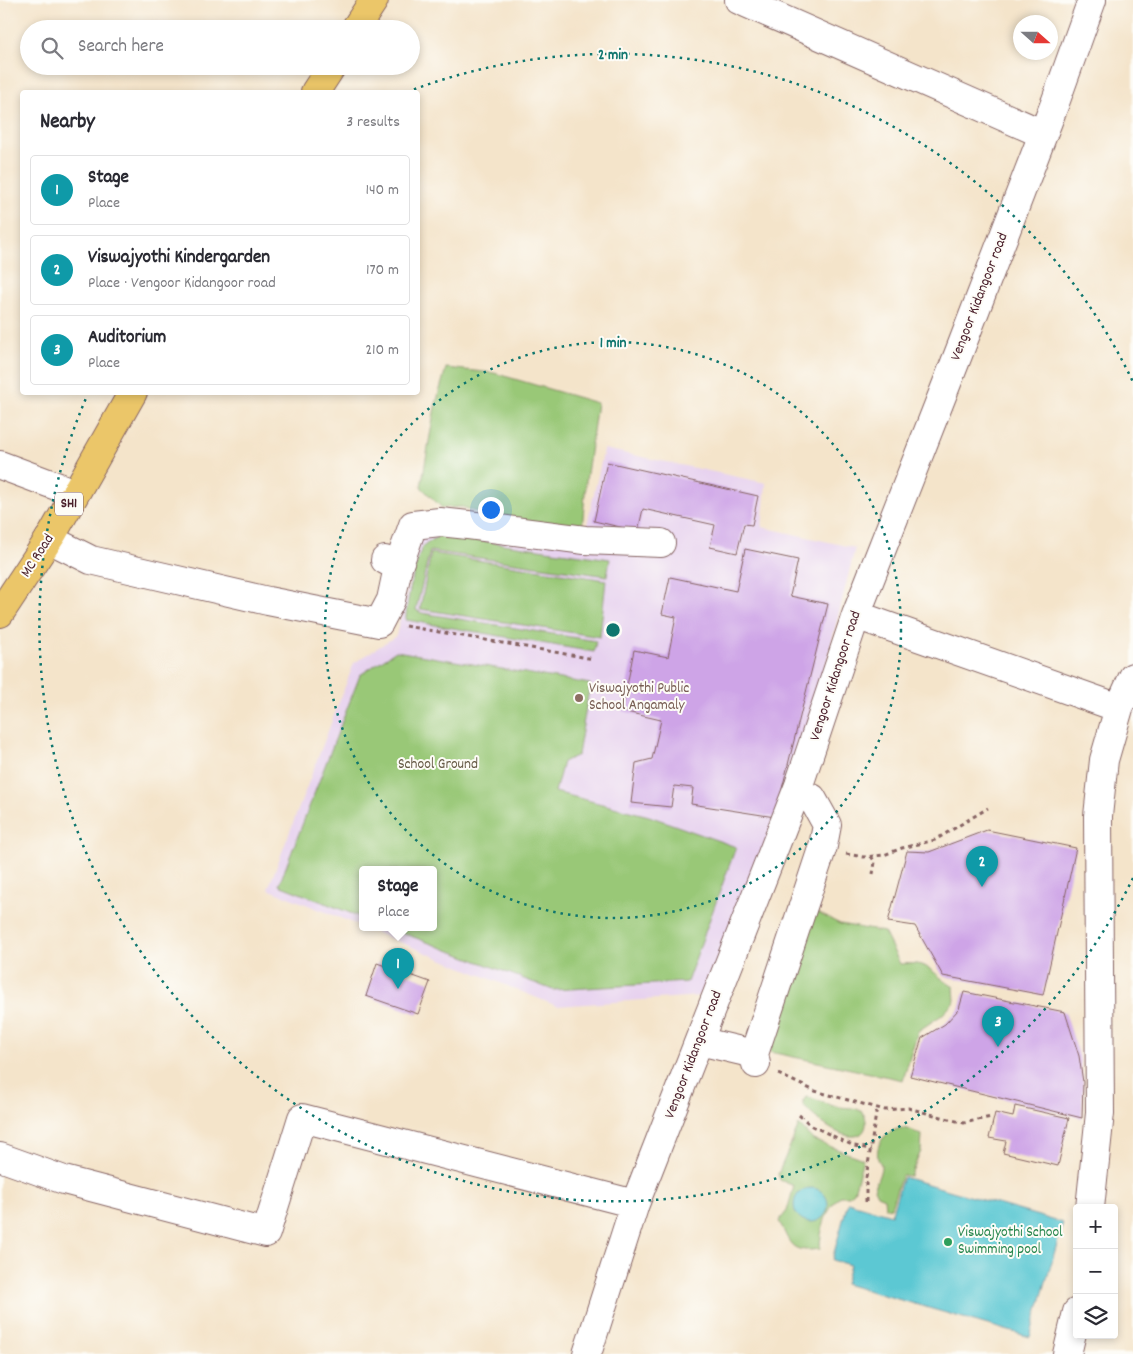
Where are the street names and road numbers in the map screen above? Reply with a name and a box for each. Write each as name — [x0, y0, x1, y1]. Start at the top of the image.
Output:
street label: Vengoor Kidangoor road — [945, 230, 1015, 364]
road number: SH1 — [55, 492, 83, 516]
street label: MC Road — [16, 530, 60, 582]
street label: Vengoor Kidangoor road — [805, 608, 867, 744]
street label: Vengoor Kidangoor road — [659, 988, 729, 1122]

